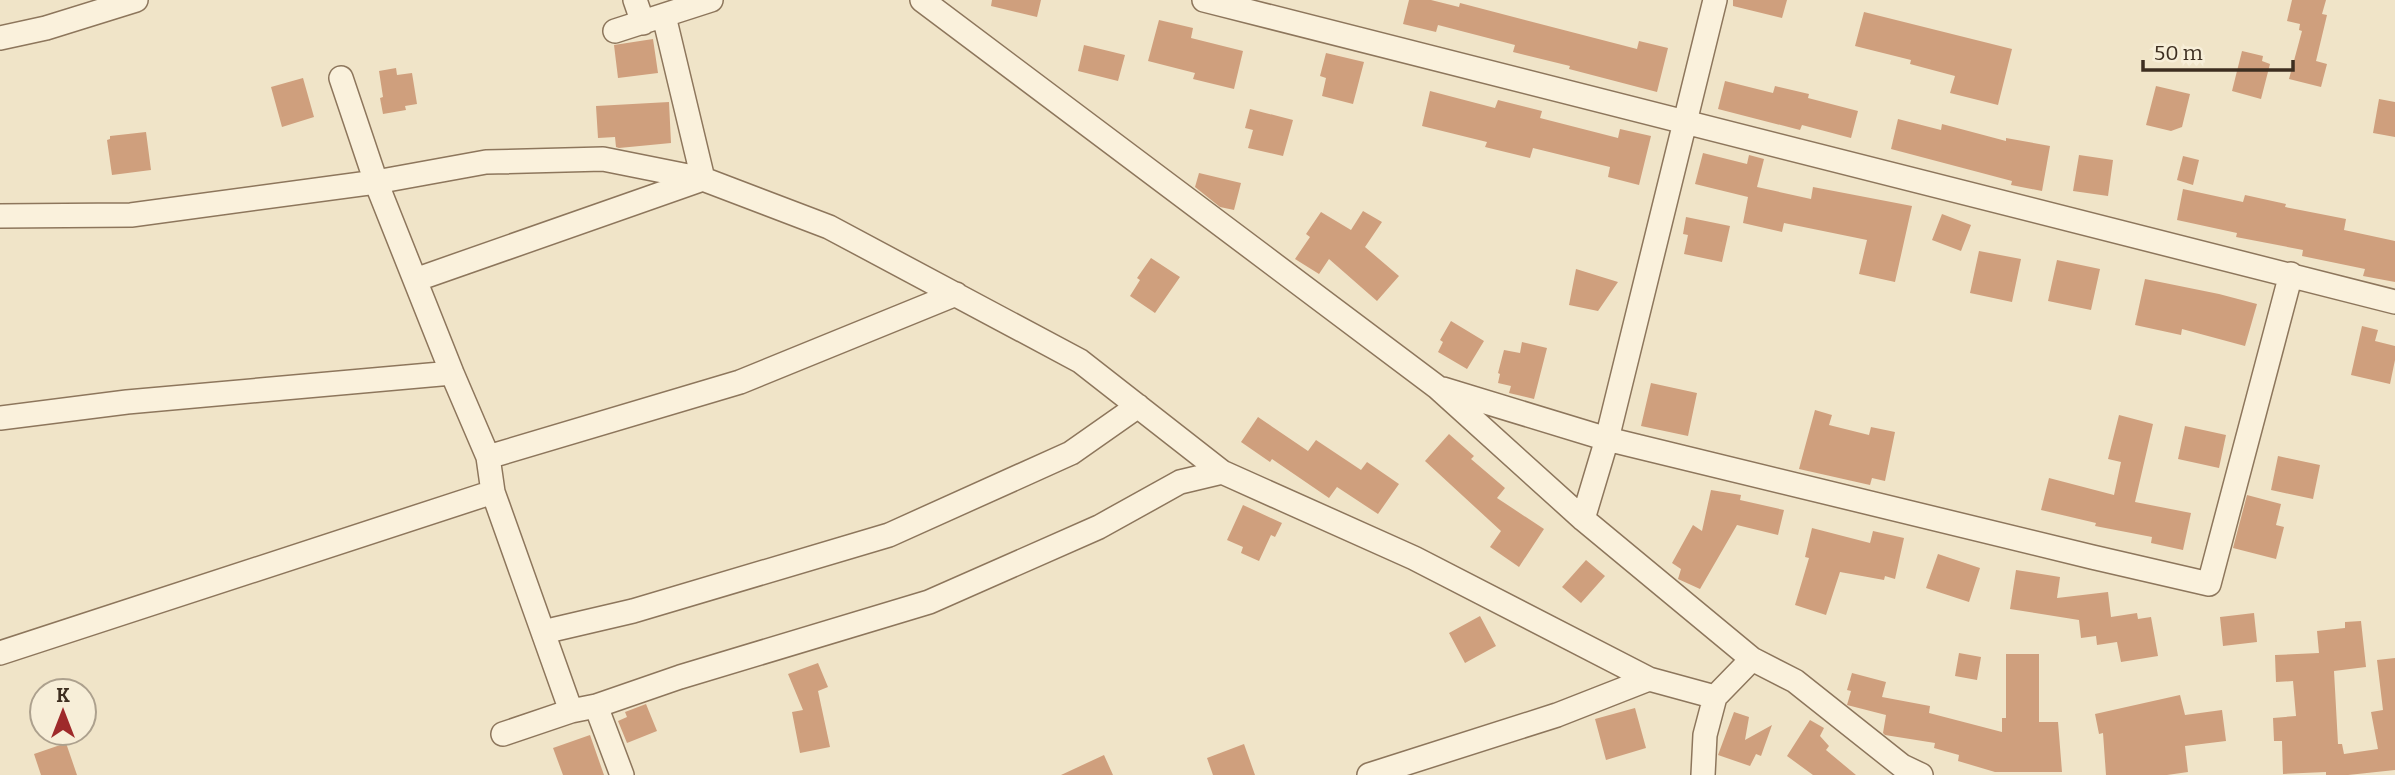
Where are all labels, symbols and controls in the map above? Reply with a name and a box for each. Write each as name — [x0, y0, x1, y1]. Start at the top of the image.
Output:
scale bar — [2143, 28, 2294, 72]
text: 50 m — [2154, 40, 2203, 66]
north arrow — [28, 677, 98, 747]
text: K — [56, 684, 70, 707]

